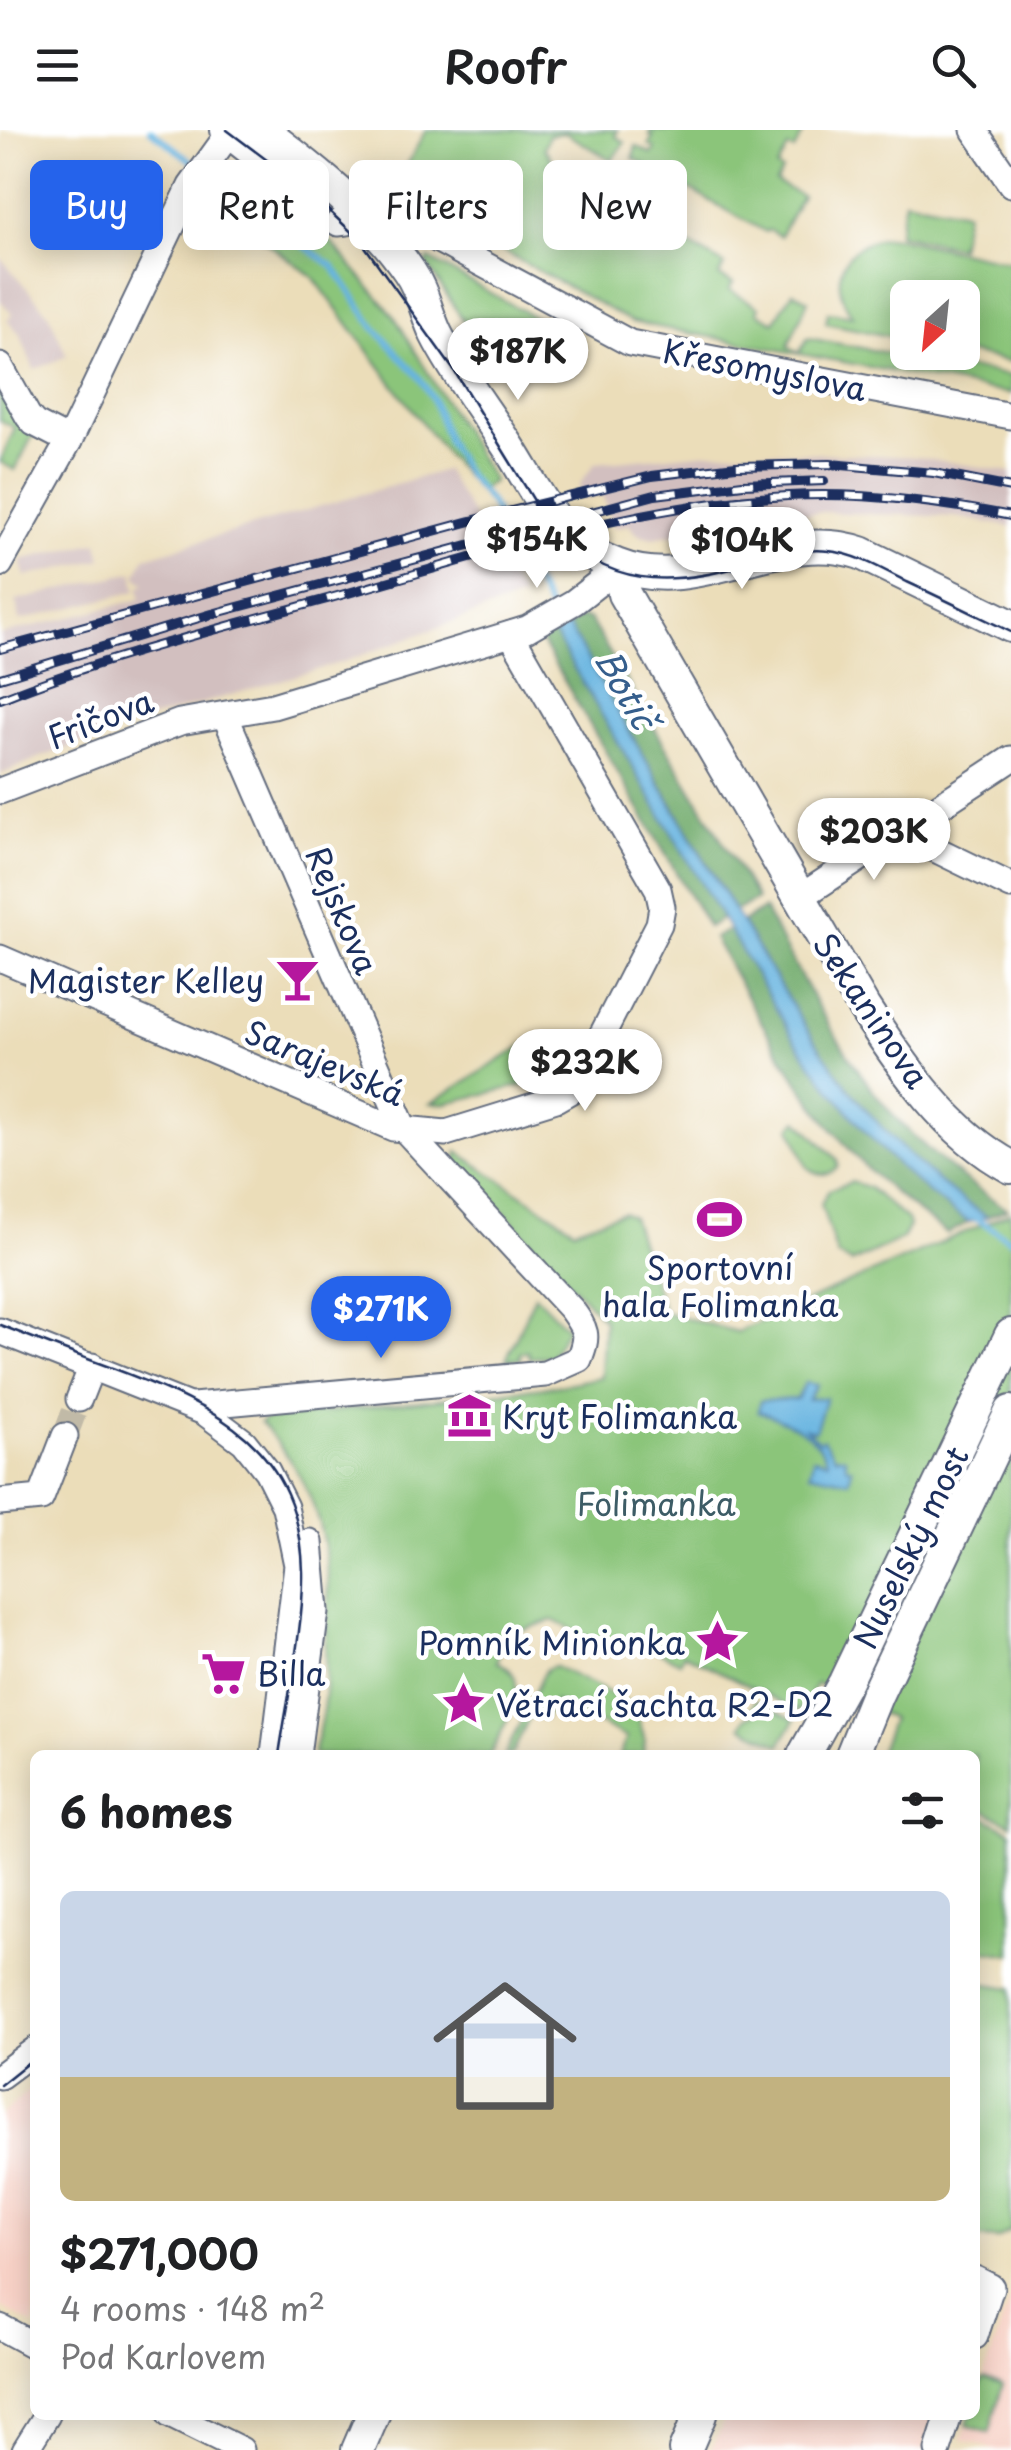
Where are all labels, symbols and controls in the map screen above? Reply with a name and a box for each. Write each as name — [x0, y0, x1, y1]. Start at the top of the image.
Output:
text: Roofr — [444, 31, 567, 99]
icon: menu — [30, 38, 85, 93]
icon: search — [926, 38, 981, 93]
chip: Buy — [30, 160, 163, 250]
chip: Rent — [183, 160, 329, 250]
chip: Filters — [349, 160, 523, 250]
chip: New — [543, 160, 687, 250]
north arrow — [890, 280, 980, 370]
map controls — [890, 280, 980, 370]
pin: $187K — [448, 318, 588, 403]
text: $187K — [469, 326, 567, 374]
street label: Křesomyslova — [659, 326, 871, 412]
pin: $154K — [467, 506, 607, 591]
pin: $104K — [672, 507, 812, 592]
text: $154K — [486, 514, 588, 562]
text: $104K — [690, 515, 794, 563]
water label: Botič — [583, 638, 675, 744]
street label: Fričova — [40, 676, 160, 760]
pin: $203K — [804, 798, 944, 883]
text: $203K — [819, 806, 929, 854]
street label: Rejskova — [294, 838, 392, 982]
street label: Sekaninova — [802, 923, 942, 1098]
place label: Magister Kelley — [28, 956, 264, 1004]
bar icon: Magister Kelley — [273, 956, 321, 1004]
street label: Sarajevská — [238, 1007, 412, 1117]
pin: $232K — [515, 1029, 655, 1114]
text: $232K — [530, 1037, 640, 1085]
sports icon: Sportovní hala Folimanka — [696, 1195, 744, 1243]
place label: Sportovní hala Folimanka — [602, 1243, 838, 1328]
pin: $271K — [311, 1276, 451, 1361]
text: $271K — [333, 1284, 429, 1332]
museum icon: Kryt Folimanka — [445, 1392, 493, 1440]
place label: Kryt Folimanka — [502, 1392, 737, 1440]
street label: Nuselský most — [840, 1438, 980, 1656]
park label: Folimanka — [576, 1479, 736, 1527]
place label: Pomník Minionka — [418, 1618, 685, 1666]
place icon: Pomník Minionka — [694, 1618, 742, 1666]
supermarket icon: Billa — [200, 1649, 248, 1697]
place label: Billa — [257, 1649, 326, 1697]
place icon: Větrací šachta R2-D2 — [439, 1680, 487, 1728]
place label: Větrací šachta R2-D2 — [496, 1680, 834, 1728]
text: 6 homes — [60, 1779, 233, 1842]
icon: filters — [895, 1783, 950, 1838]
icon: home — [415, 1956, 595, 2136]
text: $271,000 — [60, 2221, 259, 2284]
text: 4 rooms · 148 m² — [60, 2284, 325, 2332]
text: Pod Karlovem — [60, 2332, 266, 2380]

